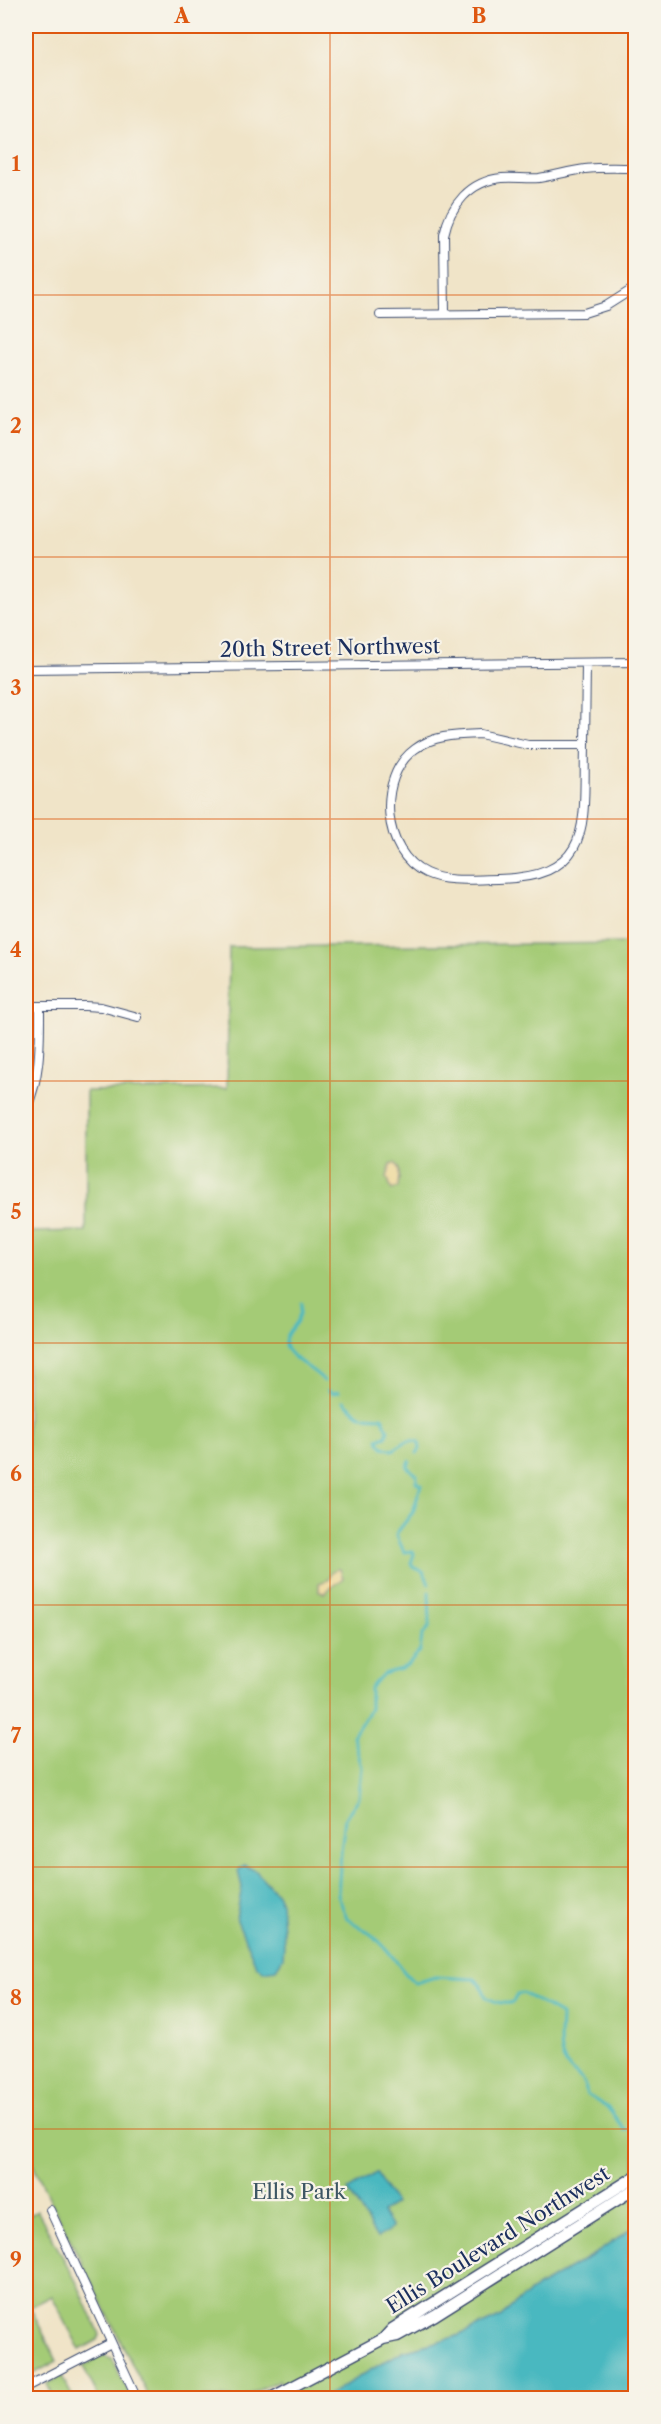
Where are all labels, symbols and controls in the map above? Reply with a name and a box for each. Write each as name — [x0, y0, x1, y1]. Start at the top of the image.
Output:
text: A — [173, 4, 190, 28]
text: B — [472, 4, 487, 28]
text: 1 — [12, 152, 21, 176]
text: 2 — [10, 414, 22, 438]
street label: 20th Street Northwest — [220, 633, 441, 662]
text: 3 — [10, 676, 22, 700]
text: 4 — [10, 938, 22, 962]
text: 5 — [10, 1200, 22, 1224]
text: 6 — [10, 1462, 22, 1486]
text: 7 — [11, 1724, 22, 1748]
text: 8 — [10, 1986, 22, 2010]
street label: Ellis Boulevard Northwest — [381, 2160, 614, 2319]
park label: Ellis Park — [252, 2179, 347, 2204]
text: 9 — [10, 2248, 22, 2272]

